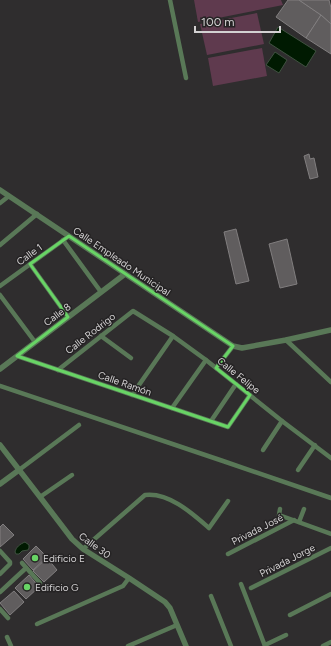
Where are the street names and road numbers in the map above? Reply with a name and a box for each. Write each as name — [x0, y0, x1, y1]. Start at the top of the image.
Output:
street label: Calle Empleado Municipal — [71, 224, 173, 299]
street label: Calle 1 — [14, 241, 45, 268]
street label: Calle 8 — [41, 300, 74, 329]
street label: Calle Rodrigo — [63, 310, 118, 357]
street label: Calle Felipe — [215, 354, 263, 397]
street label: Calle Ramón — [96, 368, 154, 399]
street label: Privada José — [229, 511, 286, 548]
street label: Calle 30 — [76, 529, 113, 561]
street label: Privada Jorge — [257, 541, 318, 580]

